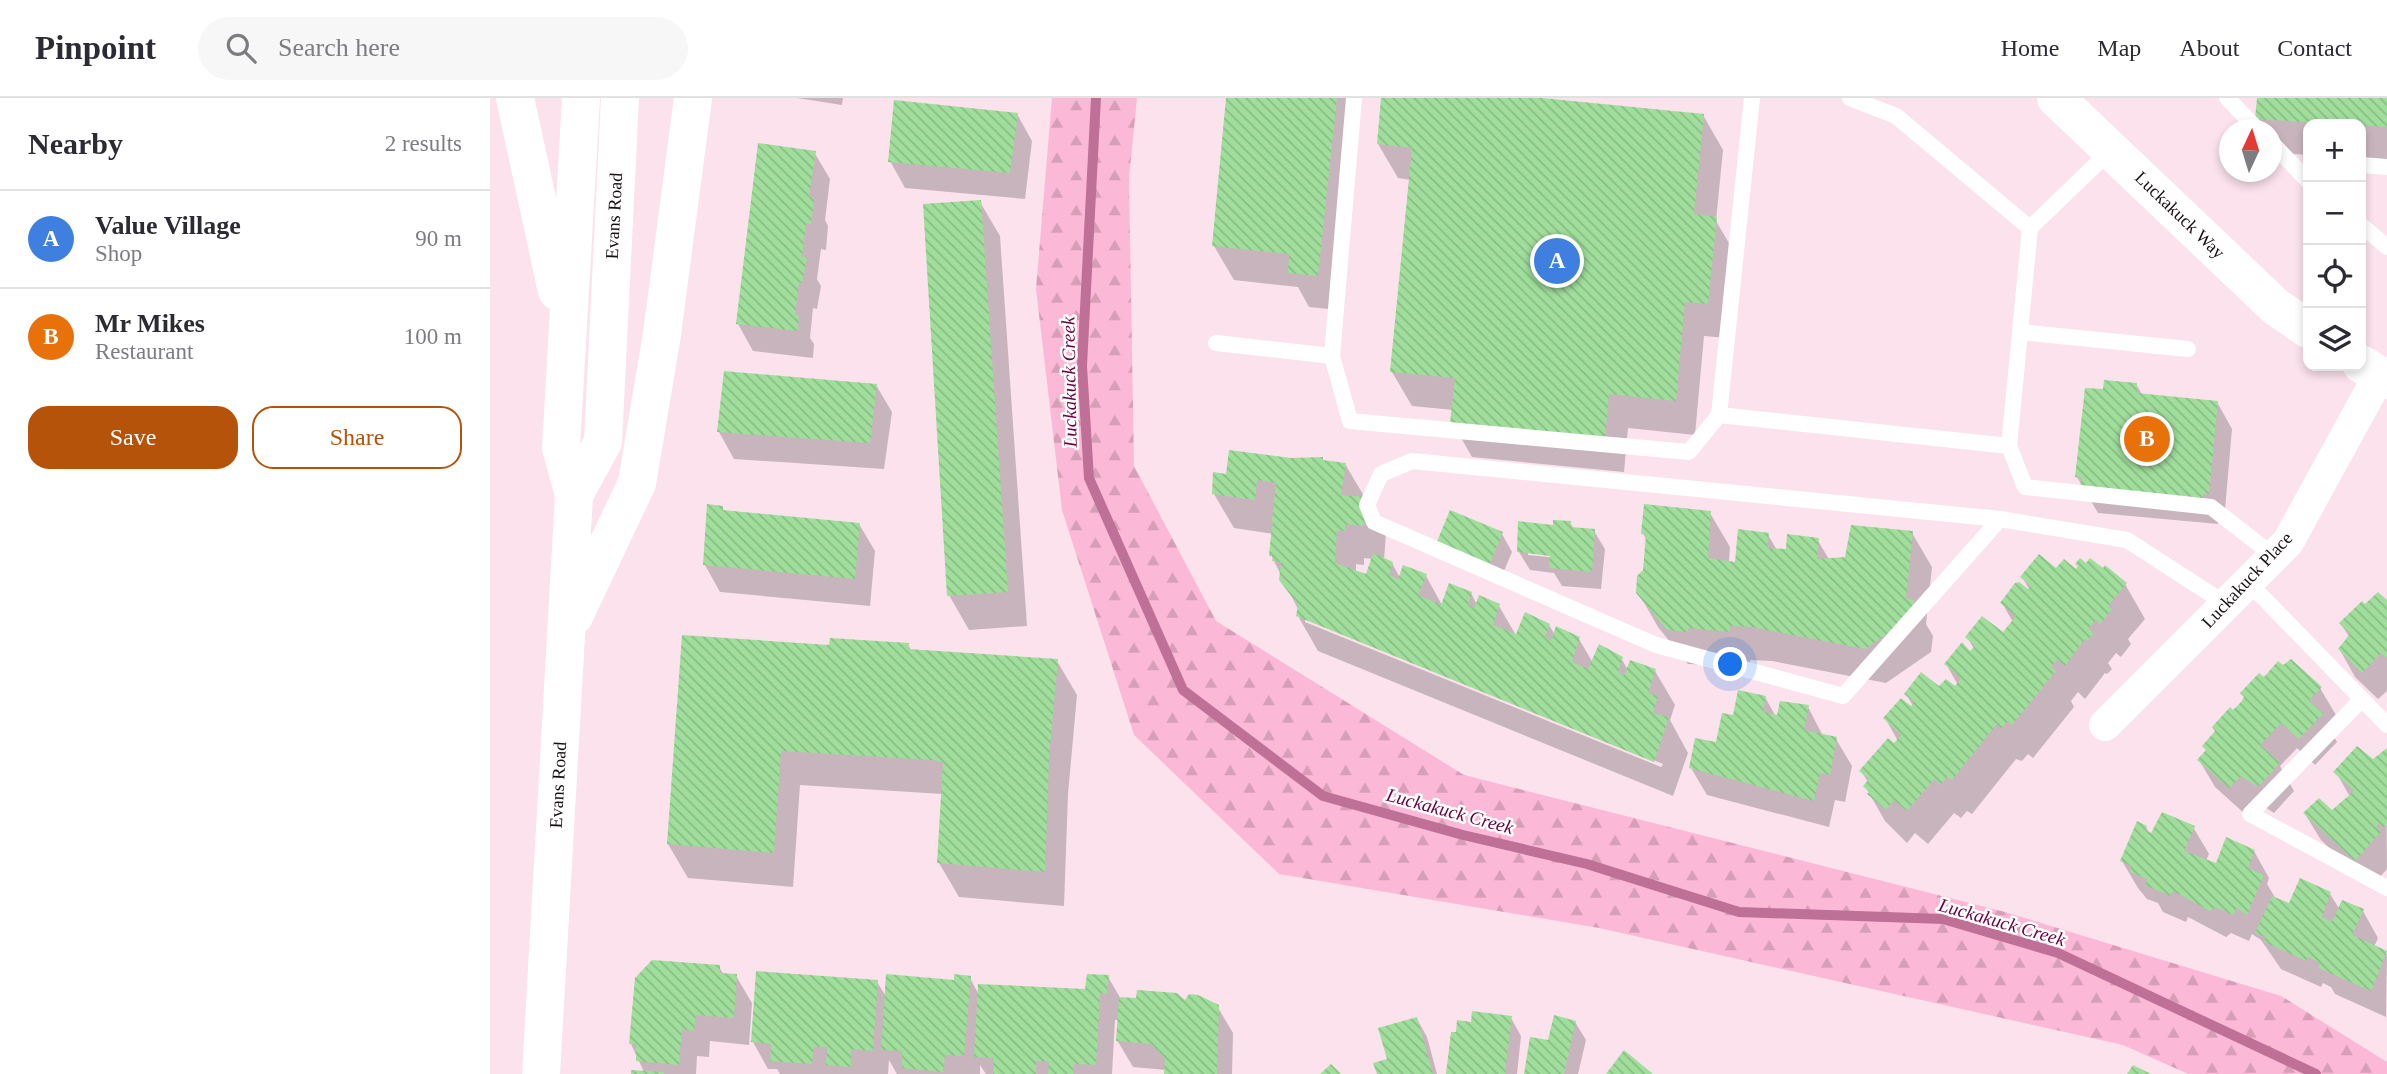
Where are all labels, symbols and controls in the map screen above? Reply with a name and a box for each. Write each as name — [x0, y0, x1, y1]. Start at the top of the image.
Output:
search box — [198, 17, 688, 80]
icon: search — [222, 29, 260, 67]
text: Pinpoint — [35, 30, 156, 66]
text: Search here — [278, 33, 400, 62]
text: Home — [2001, 35, 2059, 61]
text: Map — [2097, 35, 2141, 61]
text: About — [2179, 35, 2239, 61]
text: Contact — [2277, 35, 2352, 61]
north arrow — [2219, 119, 2282, 182]
map controls — [2303, 119, 2366, 371]
button: + — [2303, 119, 2366, 182]
text: Nearby — [28, 127, 123, 160]
text: 2 results — [385, 131, 462, 156]
street label: Luckakuck Way — [2131, 167, 2229, 263]
street label: Evans Road — [602, 172, 626, 260]
button: − — [2303, 182, 2366, 245]
text: Value Village — [95, 211, 241, 240]
text: A — [43, 226, 59, 251]
text: 90 m — [415, 226, 462, 251]
pin: A — [1534, 235, 1580, 287]
text: Shop — [95, 241, 142, 266]
button: locate — [2303, 245, 2366, 308]
button: layers — [2303, 308, 2366, 371]
text: Mr Mikes — [95, 309, 205, 338]
water label: Luckakuck Creek — [1057, 316, 1081, 449]
text: B — [43, 324, 59, 349]
text: 100 m — [404, 324, 462, 349]
text: Restaurant — [95, 339, 193, 364]
button: Save — [28, 406, 238, 469]
button: Share — [252, 406, 462, 469]
pin: B — [2124, 413, 2170, 465]
street label: Luckakuck Place — [2198, 528, 2296, 632]
your location — [1713, 647, 1747, 681]
street label: Evans Road — [546, 741, 570, 829]
water label: Luckakuck Creek — [1383, 784, 1516, 838]
water label: Luckakuck Creek — [1935, 894, 2068, 950]

